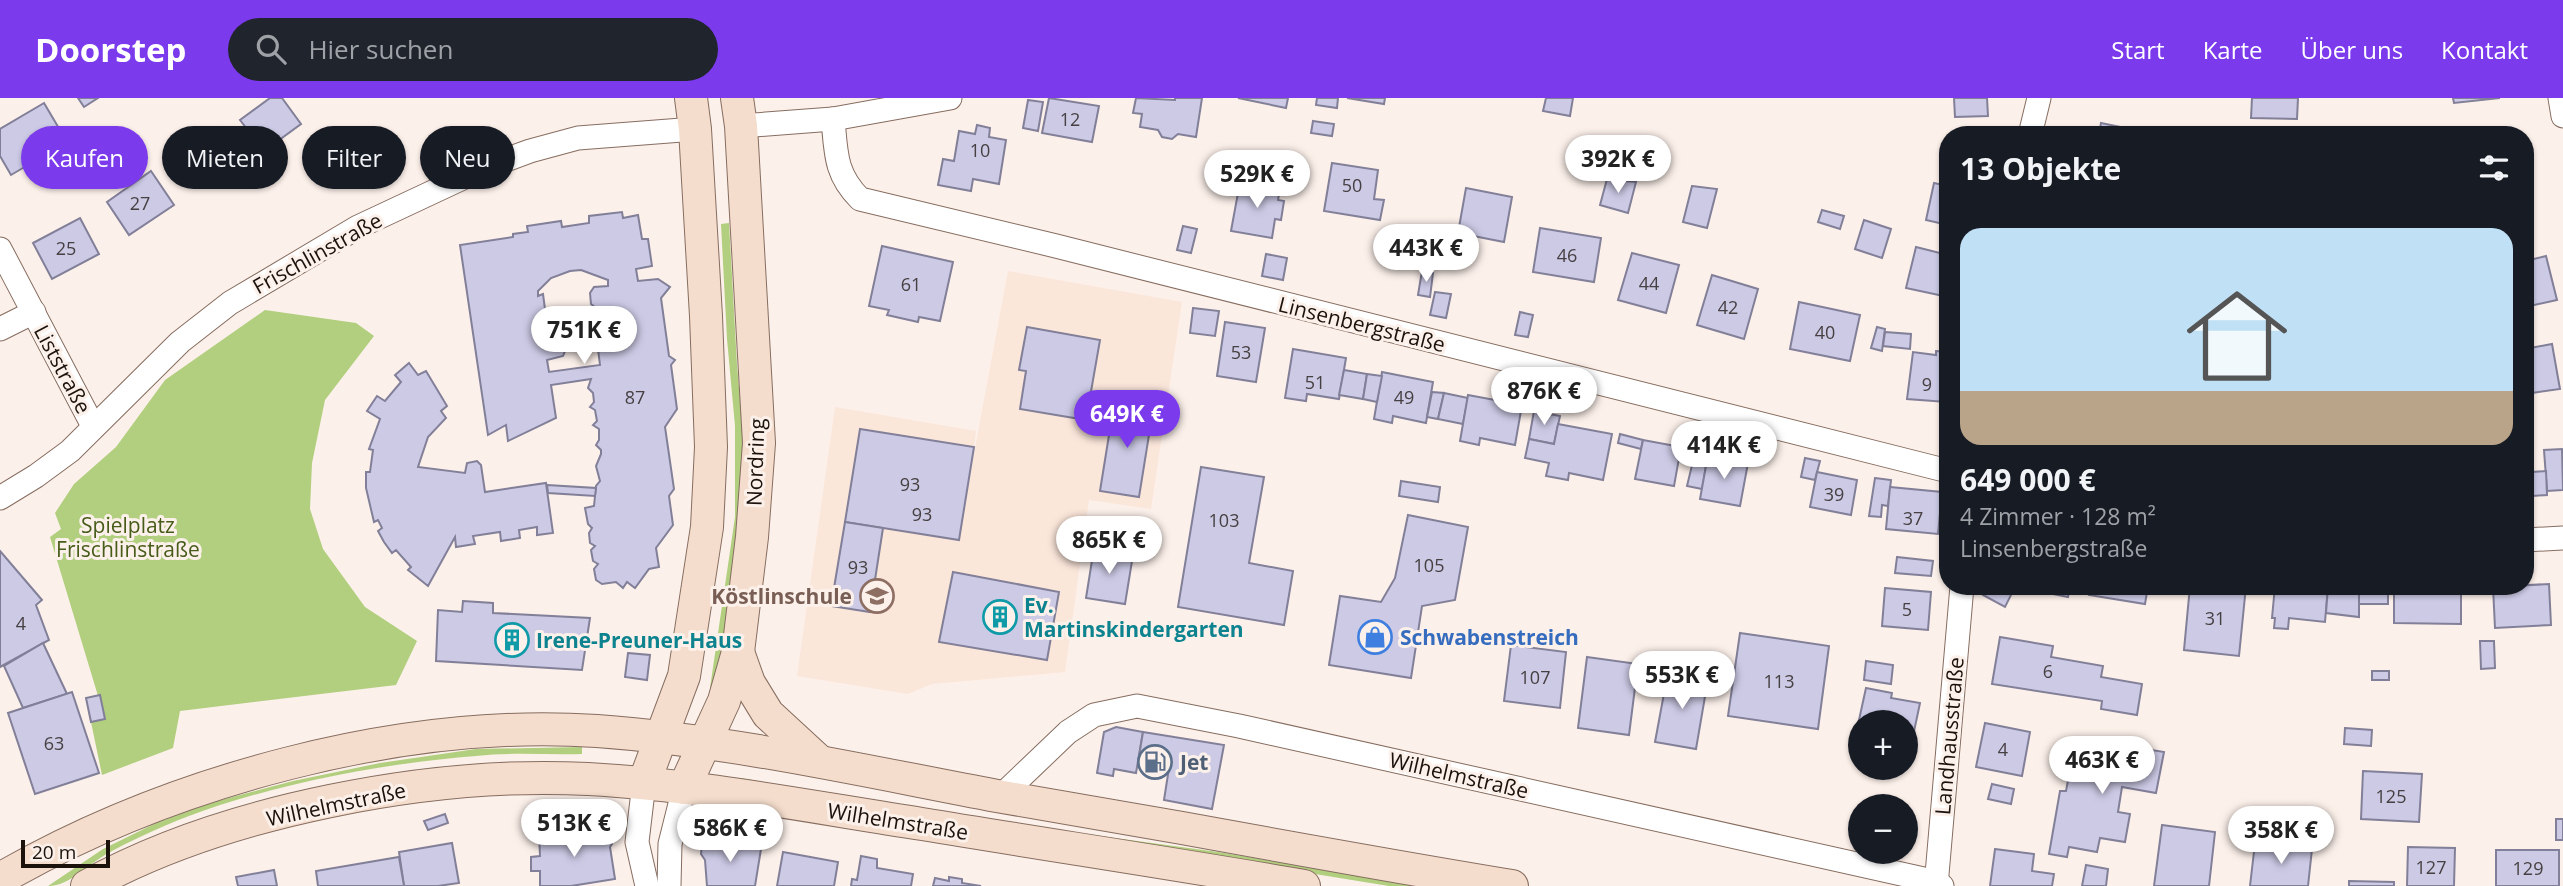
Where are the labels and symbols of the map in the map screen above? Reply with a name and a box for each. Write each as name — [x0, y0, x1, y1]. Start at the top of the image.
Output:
house number: 12 — [1060, 107, 1080, 131]
pin: 392K € — [1561, 136, 1675, 195]
house number: 10 — [970, 138, 990, 162]
pin: 529K € — [1200, 150, 1314, 210]
house number: 50 — [1342, 173, 1362, 197]
house number: 27 — [130, 191, 150, 215]
street label: Frischlinstraße — [247, 206, 387, 300]
pin: 443K € — [1369, 225, 1483, 284]
house number: 25 — [56, 236, 76, 260]
house number: 46 — [1557, 243, 1577, 267]
house number: 44 — [1639, 271, 1659, 295]
house number: 61 — [901, 272, 921, 296]
street label: Linsenbergstraße — [1276, 290, 1448, 358]
house number: 42 — [1718, 295, 1738, 319]
pin: 751K € — [527, 306, 641, 366]
street label: Liststraße — [28, 320, 98, 418]
house number: 40 — [1815, 320, 1835, 344]
house number: 53 — [1231, 340, 1251, 364]
pin: 876K € — [1487, 368, 1601, 427]
house number: 51 — [1305, 370, 1325, 394]
house number: 9 — [1922, 372, 1932, 396]
house number: 87 — [625, 385, 645, 409]
house number: 49 — [1394, 385, 1414, 409]
pin: 649K € — [1070, 390, 1184, 450]
street label: Nordring — [739, 418, 771, 506]
pin: 414K € — [1667, 422, 1781, 481]
house number: 93 — [900, 472, 920, 496]
house number: 39 — [1824, 482, 1844, 506]
house number: 93 — [912, 502, 932, 526]
house number: 37 — [1903, 506, 1923, 530]
house number: 103 — [1209, 508, 1239, 532]
park label: Spielplatz Frischlinstraße — [56, 511, 200, 563]
pin: 865K € — [1052, 517, 1166, 576]
house number: 105 — [1414, 553, 1444, 577]
house number: 93 — [848, 555, 868, 579]
school or university icon: Köstlinschule — [858, 577, 896, 615]
place label: Köstlinschule — [711, 582, 852, 610]
place label: Ev. Martinskindergarten — [1024, 591, 1244, 643]
house number: 5 — [1902, 597, 1912, 621]
building icon: Ev. Martinskindergarten — [981, 598, 1019, 636]
house number: 31 — [2205, 606, 2225, 630]
house number: 4 — [16, 611, 26, 635]
shop icon: Schwabenstreich — [1356, 618, 1394, 656]
building icon: Irene-Preuner-Haus — [493, 621, 531, 659]
place label: Schwabenstreich — [1400, 623, 1579, 651]
place label: Irene-Preuner-Haus — [536, 626, 742, 654]
pin: 553K € — [1625, 652, 1739, 711]
street label: Landhausstraße — [1928, 656, 1970, 816]
house number: 6 — [2043, 659, 2053, 683]
house number: 107 — [1520, 665, 1550, 689]
house number: 113 — [1764, 669, 1794, 693]
house number: 63 — [44, 731, 64, 755]
pin: 463K € — [2045, 736, 2159, 796]
house number: 4 — [1998, 737, 2008, 761]
fuel station icon: Jet — [1136, 743, 1174, 781]
street label: Wilhelmstraße — [1387, 745, 1531, 805]
place label: Jet — [1178, 748, 1208, 776]
street label: Wilhelmstraße — [264, 776, 408, 832]
house number: 125 — [2376, 784, 2406, 808]
street label: Wilhelmstraße — [826, 796, 970, 846]
pin: 513K € — [517, 800, 631, 859]
pin: 586K € — [673, 804, 787, 864]
pin: 358K € — [2224, 806, 2338, 866]
scale bar — [21, 837, 110, 869]
house number: 127 — [2416, 855, 2446, 879]
house number: 129 — [2513, 856, 2543, 880]

